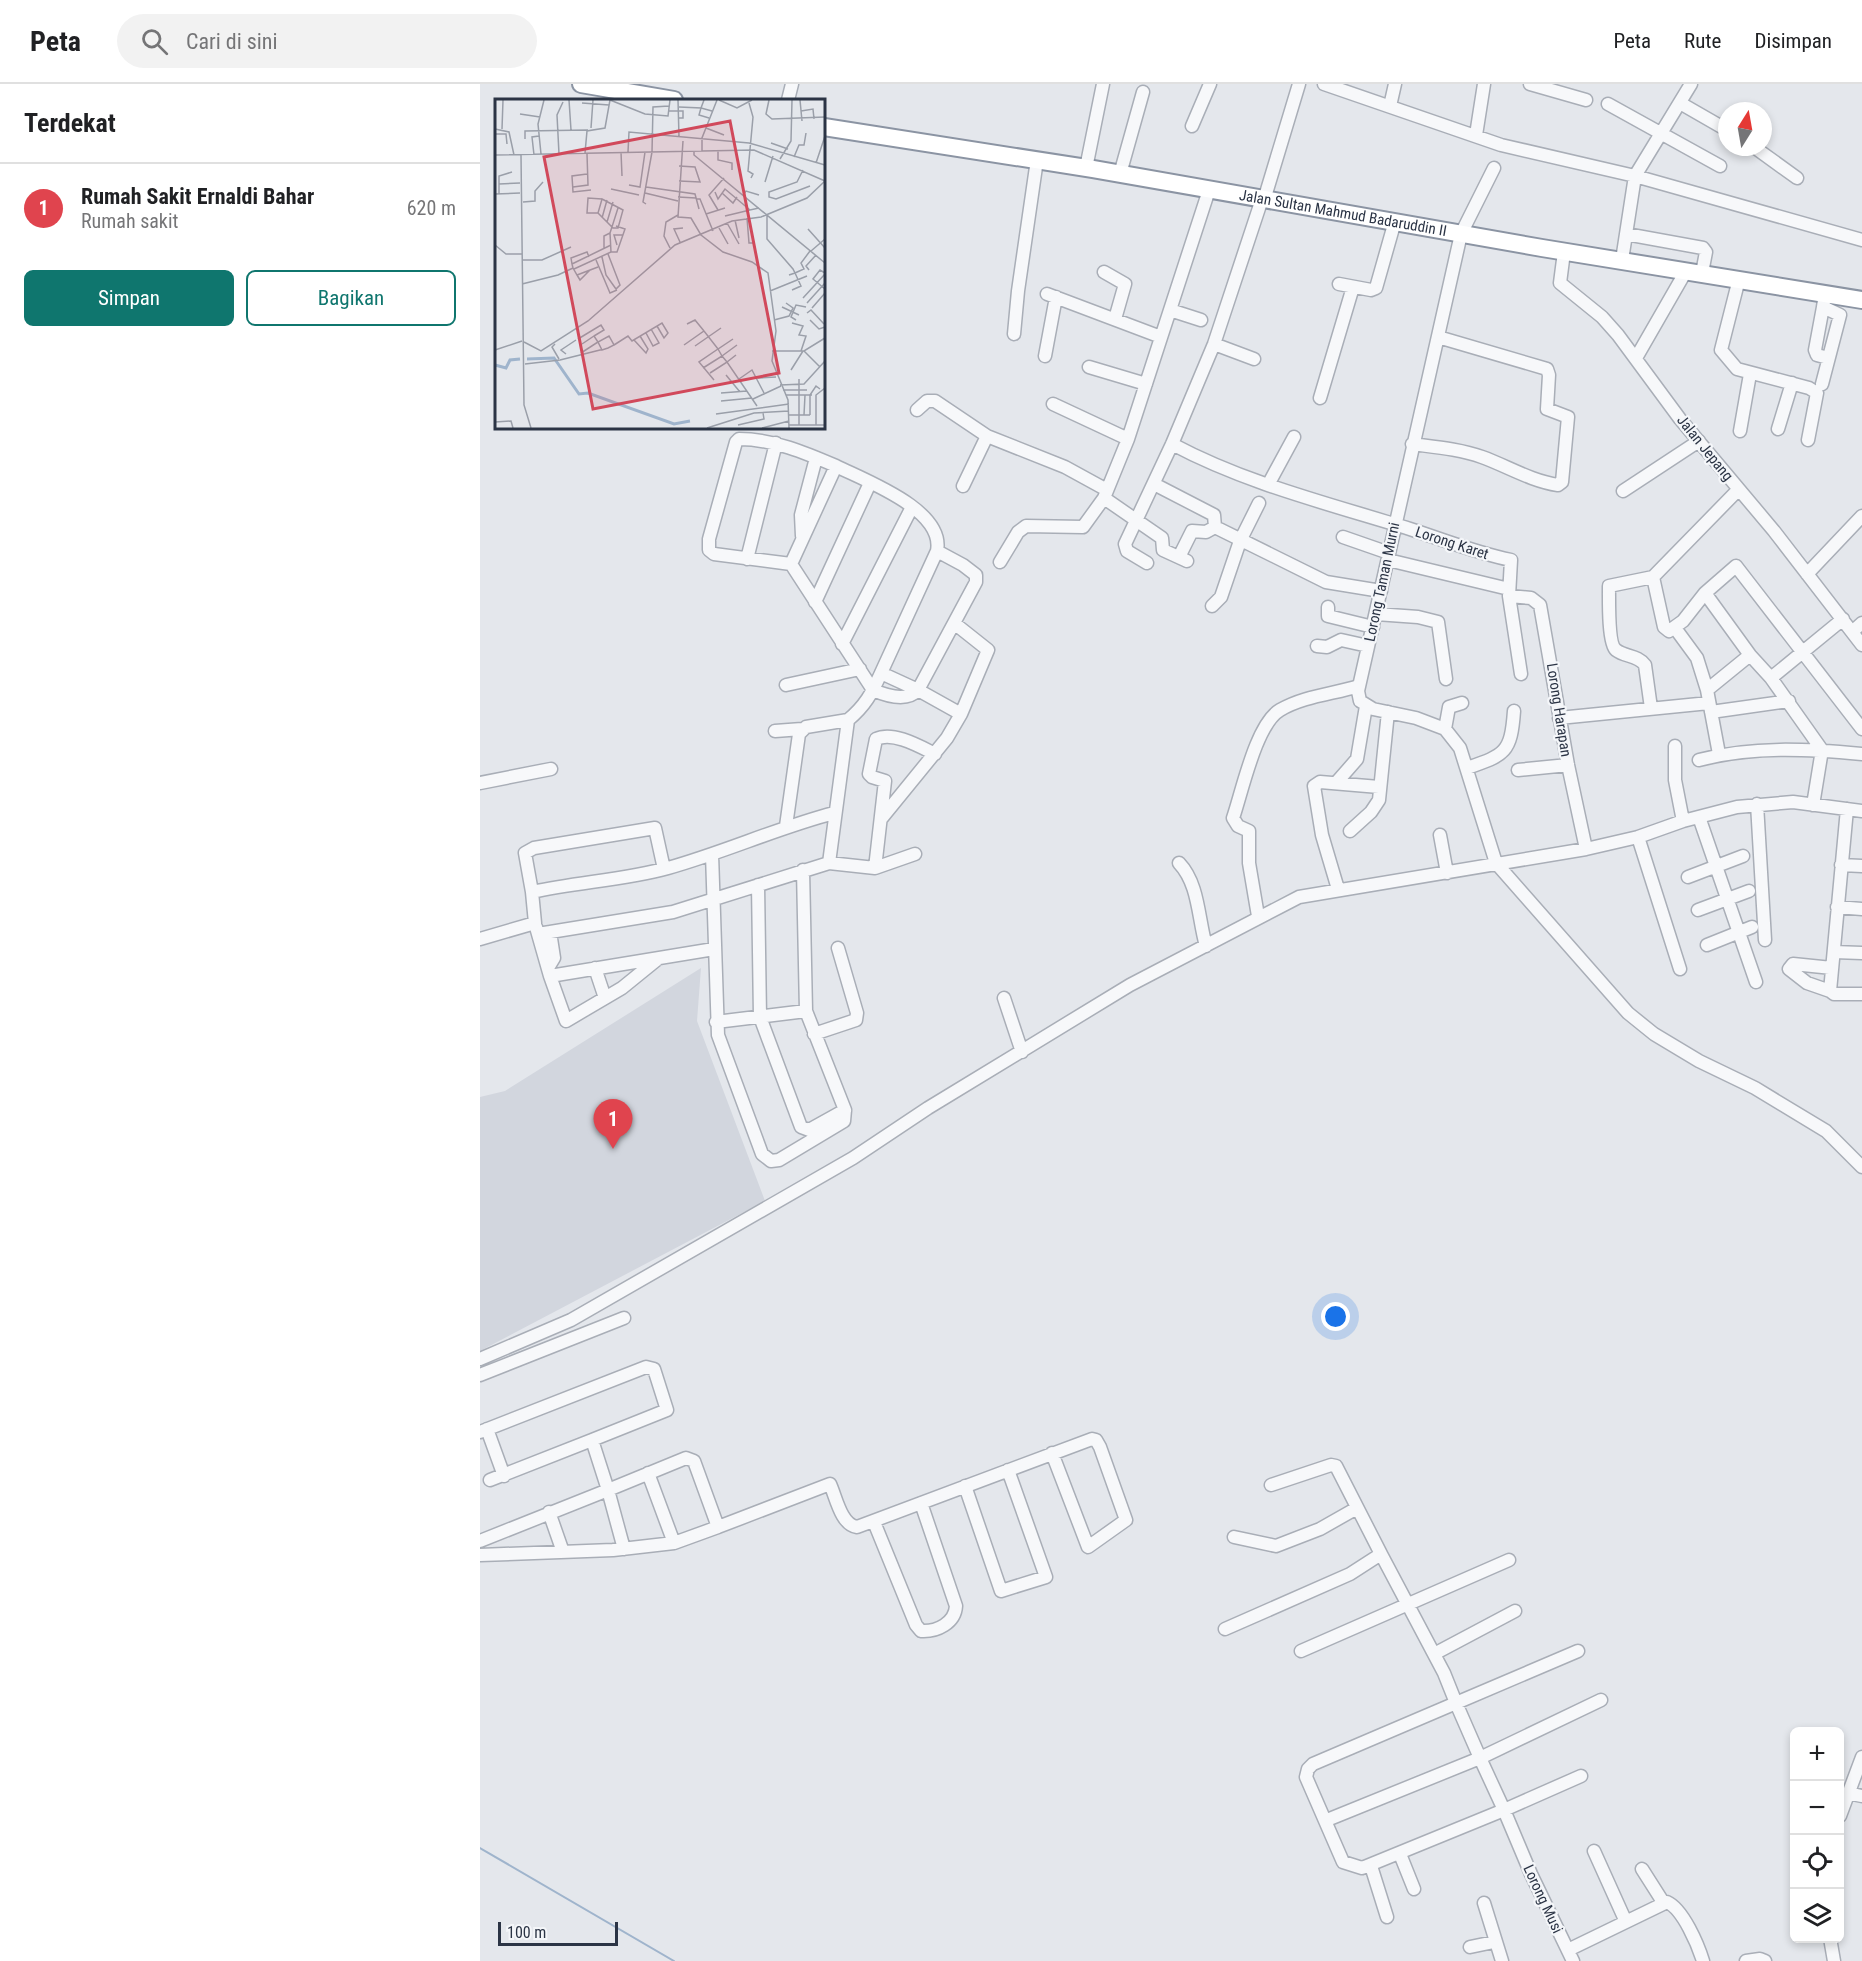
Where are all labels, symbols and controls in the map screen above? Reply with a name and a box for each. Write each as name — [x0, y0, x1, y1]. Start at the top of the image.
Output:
search box — [117, 14, 537, 68]
text: Peta — [30, 25, 81, 58]
icon: search — [138, 25, 171, 58]
text: Cari di sini — [186, 29, 278, 54]
text: Peta — [1613, 29, 1651, 53]
text: Rute — [1684, 29, 1721, 53]
text: Disimpan — [1754, 29, 1832, 53]
inset map — [495, 99, 825, 429]
north arrow — [1718, 102, 1772, 156]
text: Terdekat — [24, 108, 116, 138]
text: Rumah Sakit Ernaldi Bahar — [81, 184, 314, 209]
street label: Jalan Sultan Mahmud Badaruddin II — [1238, 186, 1448, 240]
text: 1 — [38, 196, 49, 220]
text: 620 m — [407, 196, 456, 220]
text: Rumah sakit — [81, 209, 178, 233]
button: Simpan — [24, 270, 234, 326]
button: Bagikan — [246, 270, 456, 326]
street label: Jalan Jepang — [1673, 412, 1737, 484]
street label: Lorong Taman Murni — [1361, 521, 1403, 643]
street label: Lorong Karet — [1413, 523, 1491, 563]
street label: Lorong Harapan — [1543, 662, 1575, 758]
pin: 1 — [594, 1100, 632, 1149]
your location — [1321, 1302, 1350, 1331]
map controls — [1790, 1727, 1844, 1943]
button: + — [1790, 1727, 1844, 1781]
button: − — [1790, 1781, 1844, 1835]
button: locate — [1790, 1835, 1844, 1889]
street label: Lorong Musi — [1519, 1862, 1567, 1936]
button: layers — [1790, 1889, 1844, 1943]
scale bar — [498, 1919, 618, 1946]
text: 100 m — [507, 1923, 546, 1942]

